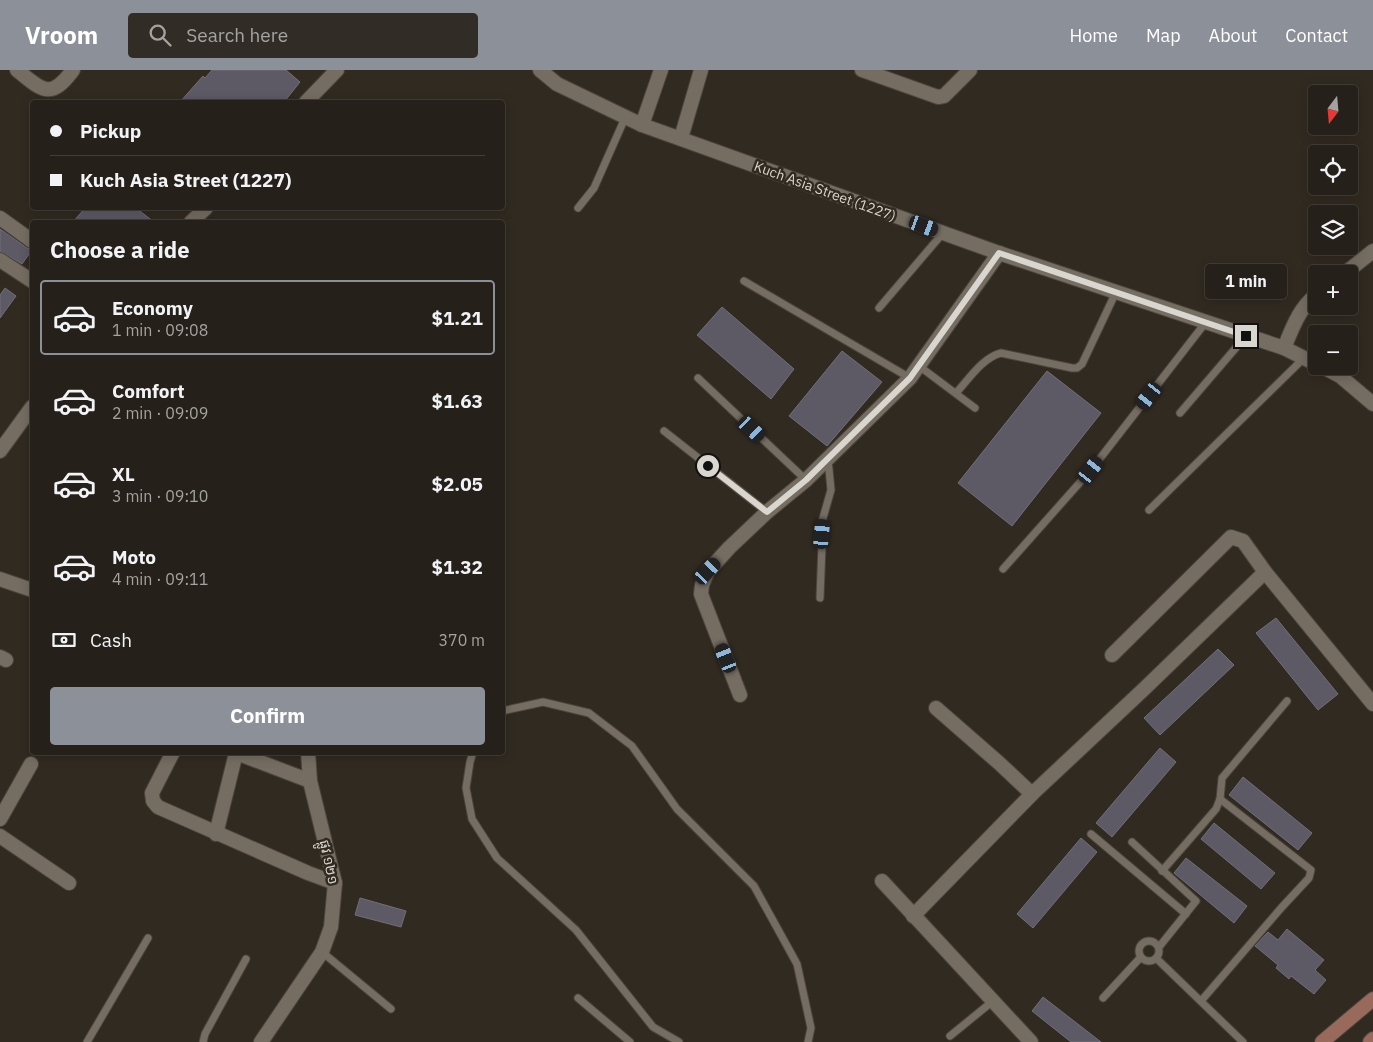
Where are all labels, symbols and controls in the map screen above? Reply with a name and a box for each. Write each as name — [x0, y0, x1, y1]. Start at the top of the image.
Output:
search box — [128, 13, 478, 58]
text: Vroom — [25, 19, 98, 51]
icon: search — [146, 21, 174, 49]
text: Search here — [186, 23, 288, 47]
text: Home — [1070, 24, 1118, 47]
text: Map — [1146, 24, 1181, 47]
text: About — [1209, 24, 1257, 47]
text: Contact — [1285, 24, 1348, 47]
north arrow — [1308, 85, 1358, 135]
map controls — [1308, 85, 1358, 375]
text: Pickup — [80, 119, 141, 143]
button: locate — [1308, 145, 1358, 195]
street label: Kuch Asia Street (1227) — [752, 157, 898, 225]
text: Kuch Asia Street (1227) — [80, 168, 291, 192]
button: layers — [1308, 205, 1358, 255]
car — [907, 214, 940, 238]
text: Choose a ride — [50, 235, 190, 264]
callout: 1 min — [1205, 264, 1287, 298]
button: + — [1308, 265, 1358, 315]
text: 1 min — [1225, 271, 1267, 291]
icon: car — [52, 295, 97, 340]
text: Economy — [112, 296, 193, 320]
text: $1.21 — [431, 306, 483, 330]
text: 1 min · 09:08 — [112, 320, 208, 340]
route end — [1235, 325, 1257, 347]
button: − — [1308, 325, 1358, 375]
icon: car — [52, 378, 97, 423]
text: Comfort — [112, 379, 185, 403]
car — [1133, 380, 1164, 412]
text: $1.63 — [431, 389, 483, 413]
text: 2 min · 09:09 — [112, 403, 208, 423]
car — [735, 413, 768, 445]
car — [1075, 454, 1106, 486]
route start — [697, 455, 719, 477]
icon: car — [52, 461, 97, 506]
text: XL — [112, 462, 135, 486]
text: $2.05 — [431, 472, 483, 496]
text: 3 min · 09:10 — [112, 486, 208, 506]
car — [813, 518, 830, 550]
icon: car — [52, 544, 97, 589]
text: Moto — [112, 545, 156, 569]
text: $1.32 — [431, 555, 483, 579]
car — [692, 555, 723, 587]
text: 4 min · 09:11 — [112, 569, 208, 589]
icon: cash — [50, 626, 78, 654]
text: Cash — [90, 628, 132, 652]
text: 370 m — [438, 630, 485, 650]
car — [713, 641, 738, 675]
button: Confirm — [50, 687, 485, 745]
street label: ផ្លូវ ១២១ — [312, 838, 342, 887]

